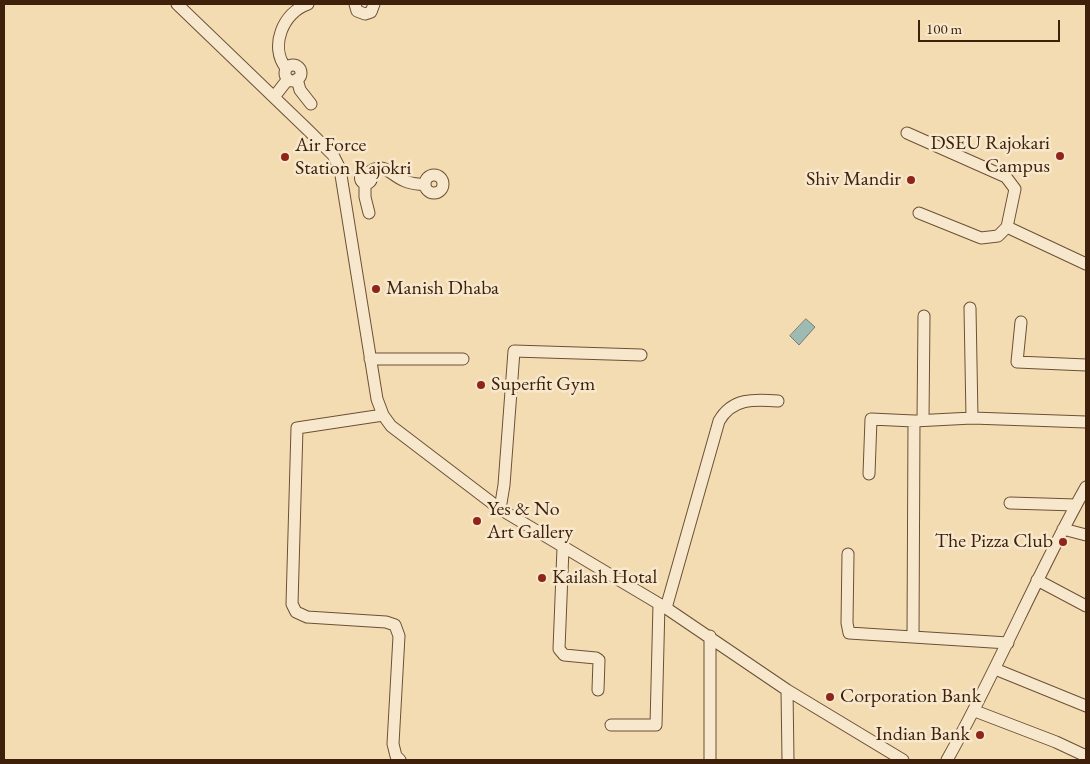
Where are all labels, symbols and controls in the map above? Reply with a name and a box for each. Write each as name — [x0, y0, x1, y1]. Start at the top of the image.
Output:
scale bar — [920, 10, 1062, 42]
text: 100 m — [926, 19, 962, 38]
place label: DSEU Rajokari Campus — [930, 132, 1050, 179]
place label: Air Force Station Rajokri — [295, 134, 411, 181]
marker: DSEU Rajokari Campus — [1054, 150, 1066, 162]
marker: Air Force Station Rajokri — [279, 151, 291, 163]
place label: Shiv Mandir — [806, 168, 901, 192]
marker: Shiv Mandir — [905, 174, 917, 186]
place label: Manish Dhaba — [386, 277, 499, 301]
marker: Manish Dhaba — [370, 283, 382, 295]
place label: Superfit Gym — [491, 373, 595, 397]
marker: Superfit Gym — [475, 379, 487, 391]
place label: Yes & No Art Gallery — [487, 498, 573, 545]
marker: Yes & No Art Gallery — [471, 515, 483, 527]
place label: The Pizza Club — [935, 530, 1053, 554]
marker: The Pizza Club — [1057, 536, 1069, 548]
place label: Kailash Hotal — [552, 566, 657, 590]
marker: Kailash Hotal — [536, 572, 548, 584]
place label: Corporation Bank — [840, 685, 981, 709]
marker: Corporation Bank — [824, 691, 836, 703]
place label: Indian Bank — [875, 723, 970, 747]
marker: Indian Bank — [974, 729, 986, 741]

